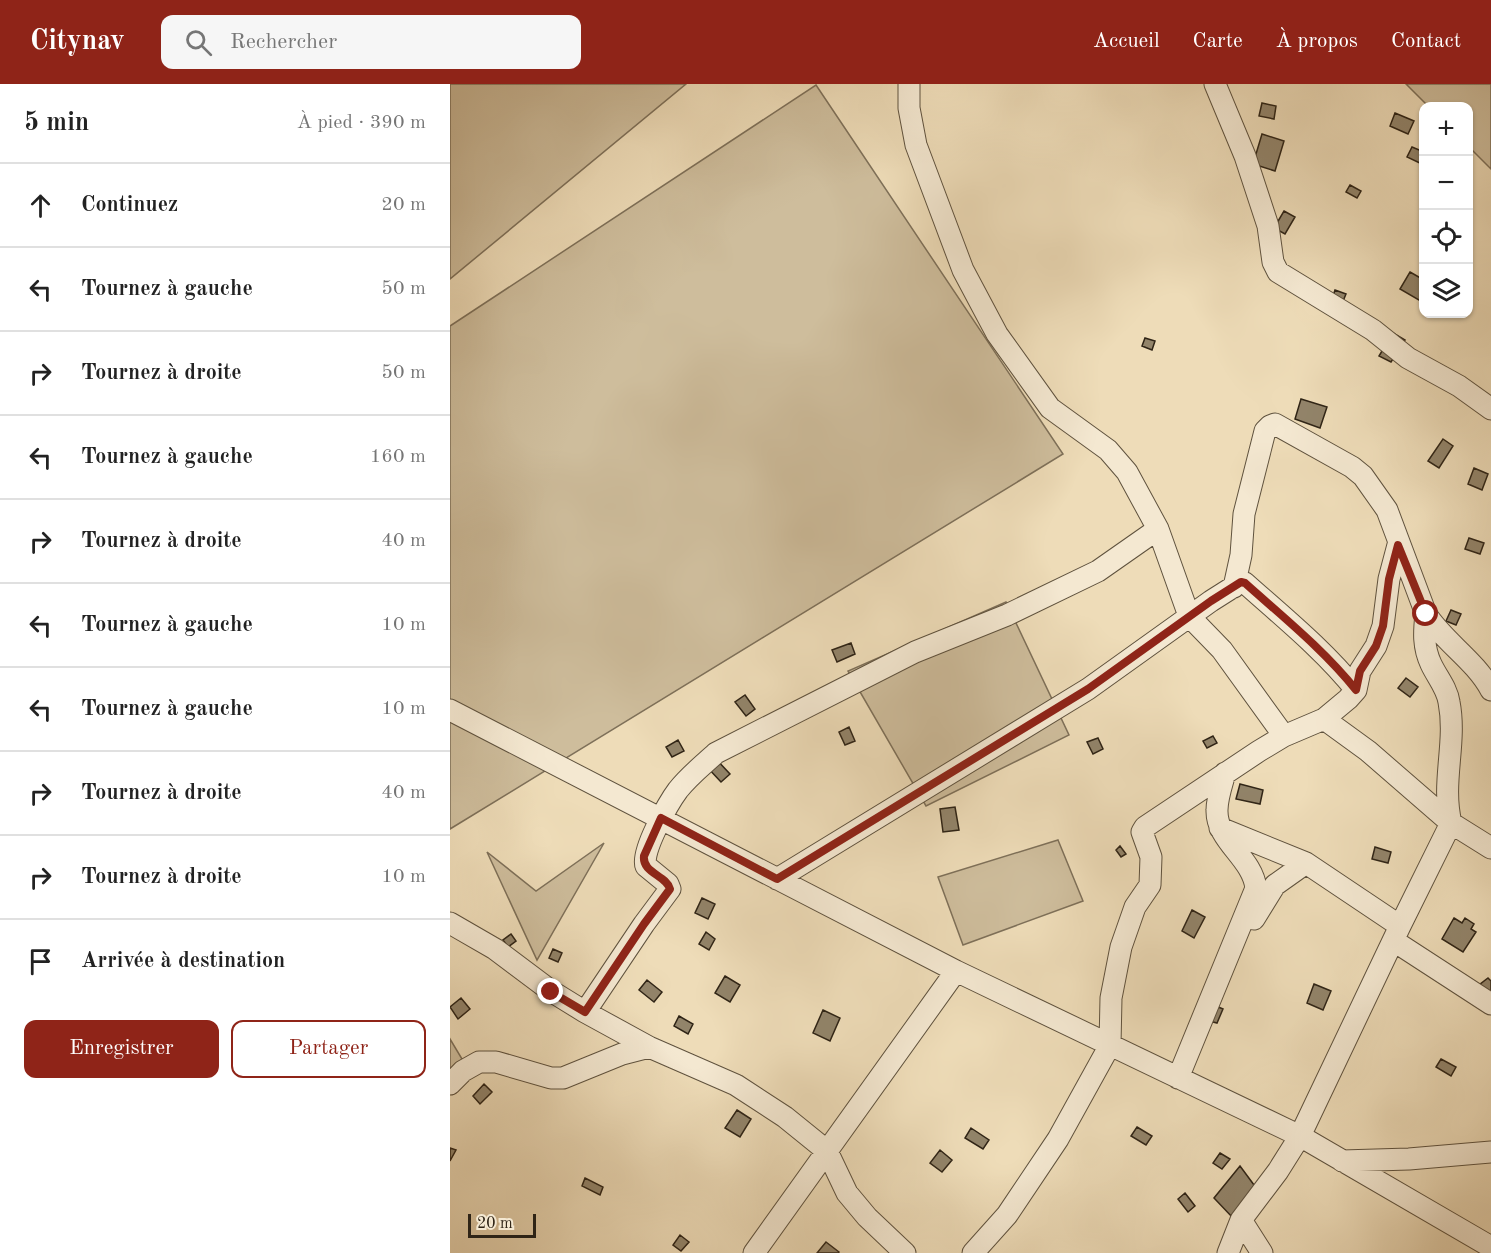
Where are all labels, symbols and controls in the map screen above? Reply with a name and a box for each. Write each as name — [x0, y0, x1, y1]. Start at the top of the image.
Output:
search box — [161, 15, 581, 69]
icon: search — [182, 26, 215, 59]
text: Citynav — [30, 28, 125, 56]
text: Rechercher — [230, 31, 337, 53]
text: Accueil — [1093, 31, 1160, 52]
text: Carte — [1193, 31, 1243, 52]
text: À propos — [1276, 31, 1358, 52]
text: Contact — [1391, 31, 1461, 52]
map controls — [1419, 102, 1473, 318]
button: + — [1419, 102, 1473, 156]
text: 5 min — [24, 110, 89, 136]
text: À pied · 390 m — [297, 113, 426, 133]
button: − — [1419, 156, 1473, 210]
icon: ahead — [24, 189, 57, 222]
text: Continuez — [81, 194, 178, 216]
text: 20 m — [381, 195, 426, 215]
button: locate — [1419, 210, 1473, 264]
button: layers — [1419, 264, 1473, 318]
icon: left — [24, 273, 57, 306]
text: Tournez à gauche — [81, 278, 253, 300]
text: 50 m — [381, 279, 426, 299]
icon: right — [24, 357, 57, 390]
text: Tournez à droite — [81, 362, 242, 384]
text: 50 m — [381, 363, 426, 383]
icon: left — [24, 441, 57, 474]
text: Tournez à gauche — [81, 446, 253, 468]
text: 160 m — [370, 447, 426, 467]
icon: right — [24, 525, 57, 558]
text: Tournez à droite — [81, 530, 242, 552]
text: 40 m — [381, 531, 426, 551]
route start — [1412, 600, 1438, 626]
icon: left — [24, 609, 57, 642]
text: Tournez à gauche — [81, 614, 253, 636]
text: 10 m — [381, 615, 426, 635]
icon: left — [24, 693, 57, 726]
text: Tournez à gauche — [81, 698, 253, 720]
text: 10 m — [381, 699, 426, 719]
icon: right — [24, 777, 57, 810]
text: Tournez à droite — [81, 782, 242, 804]
text: 40 m — [381, 783, 426, 803]
icon: right — [24, 861, 57, 894]
text: Tournez à droite — [81, 866, 242, 888]
text: 10 m — [381, 867, 426, 887]
icon: arrive — [24, 945, 57, 978]
text: Arrivée à destination — [81, 950, 285, 972]
route end — [537, 978, 563, 1004]
button: Enregistrer — [24, 1020, 219, 1078]
button: Partager — [231, 1020, 426, 1078]
scale bar — [468, 1211, 536, 1238]
text: 20 m — [477, 1216, 513, 1232]

